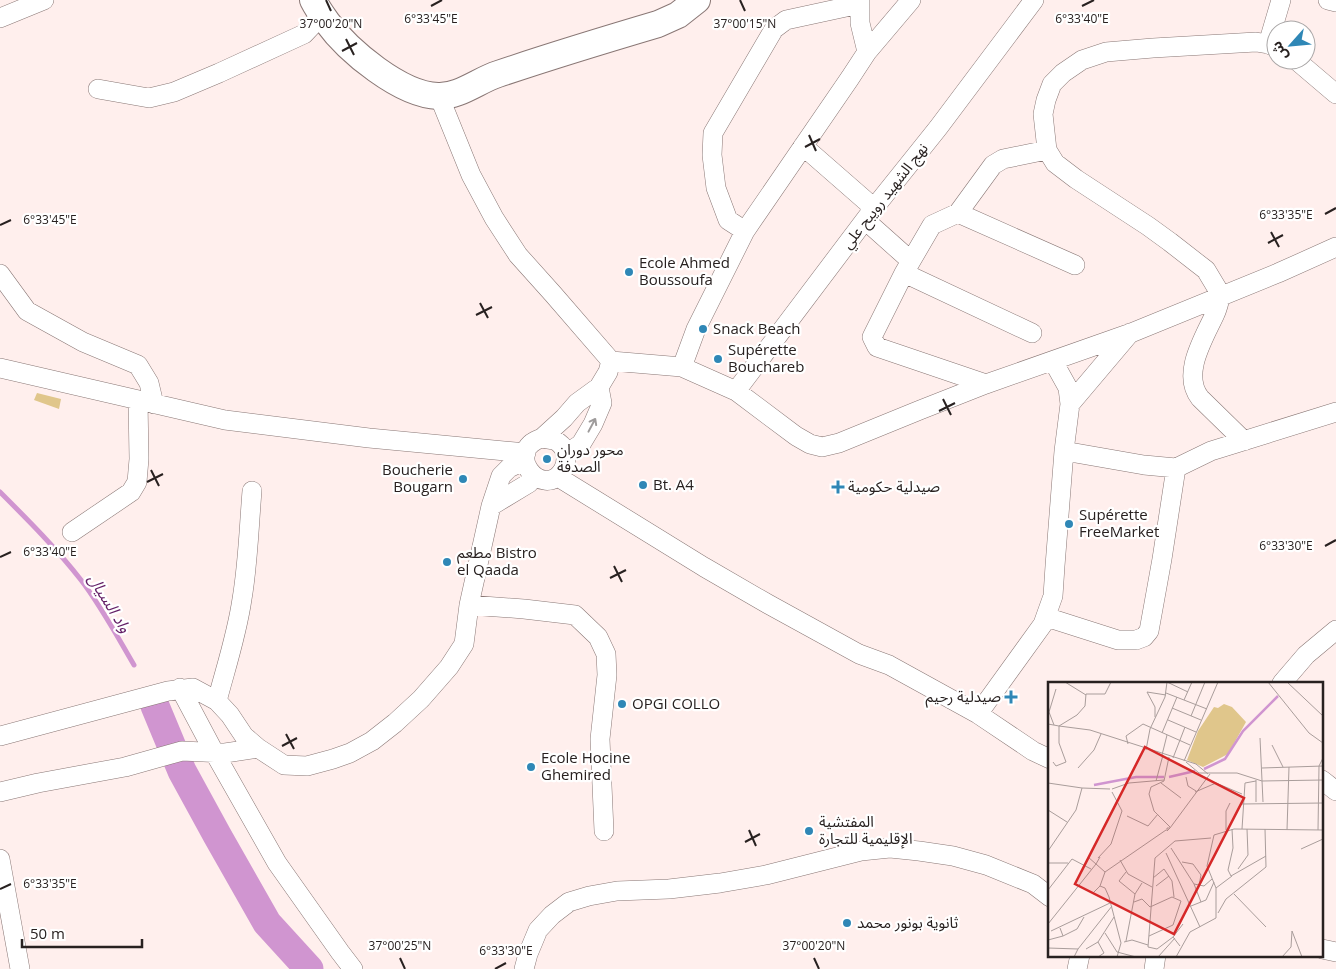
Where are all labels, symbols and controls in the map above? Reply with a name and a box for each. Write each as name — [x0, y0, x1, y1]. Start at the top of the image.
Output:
text: 6°33'45"E — [404, 10, 458, 27]
text: 6°33'40"E — [1055, 10, 1109, 27]
text: 37°00'20"N — [300, 15, 362, 32]
text: 37°00'15"N — [714, 15, 776, 32]
north arrow — [1266, 20, 1316, 70]
text: ش — [1266, 38, 1292, 64]
street label: نهج الشهيد رويبح علي — [837, 138, 934, 254]
text: 6°33'35"E — [1259, 206, 1313, 223]
text: 6°33'45"E — [23, 211, 77, 228]
place label: Ecole Ahmed Boussoufa — [639, 252, 730, 289]
marker: Ecole Ahmed Boussoufa — [623, 266, 635, 278]
place label: Snack Beach — [713, 318, 801, 338]
marker: Snack Beach — [697, 323, 709, 335]
place label: Supérette Bouchareb — [728, 339, 804, 376]
marker: Supérette Bouchareb — [712, 353, 724, 365]
one-way arrow — [588, 418, 598, 433]
place label: محور دوران الصدفة — [557, 439, 624, 476]
marker: محور دوران الصدفة — [541, 453, 553, 465]
place label: Boucherie Bougarn — [382, 459, 453, 496]
marker: Boucherie Bougarn — [457, 473, 469, 485]
place label: Bt. A4 — [653, 474, 694, 494]
place label: صيدلية حكومية — [848, 476, 940, 496]
marker: Bt. A4 — [637, 479, 649, 491]
marker: صيدلية حكومية — [832, 481, 844, 493]
place label: Supérette FreeMarket — [1079, 504, 1159, 541]
marker: Supérette FreeMarket — [1063, 518, 1075, 530]
text: 6°33'30"E — [1259, 537, 1313, 554]
place label: مطعم Bistro el Qaada — [457, 542, 537, 579]
text: 6°33'40"E — [23, 543, 77, 560]
marker: مطعم Bistro el Qaada — [441, 556, 453, 568]
water label: واد السيال — [83, 569, 137, 637]
inset map — [1048, 682, 1324, 956]
place label: صيدلية رحيم — [925, 686, 1001, 708]
marker: صيدلية رحيم — [1005, 691, 1017, 703]
place label: OPGI COLLO — [632, 693, 720, 713]
marker: OPGI COLLO — [616, 698, 628, 710]
place label: Ecole Hocine Ghemired — [541, 747, 630, 784]
marker: Ecole Hocine Ghemired — [525, 761, 537, 773]
place label: المفتشية الإقليمية للتجارة — [819, 811, 912, 849]
marker: المفتشية الإقليمية للتجارة — [803, 825, 815, 837]
text: 6°33'35"E — [23, 875, 77, 892]
place label: ثانوية بونور محمد — [857, 912, 958, 932]
scale bar — [22, 916, 142, 948]
marker: ثانوية بونور محمد — [841, 917, 853, 929]
text: 50 m — [30, 923, 65, 943]
text: 37°00'25"N — [369, 937, 431, 954]
text: 37°00'20"N — [783, 937, 845, 954]
text: 6°33'30"E — [479, 942, 533, 959]

